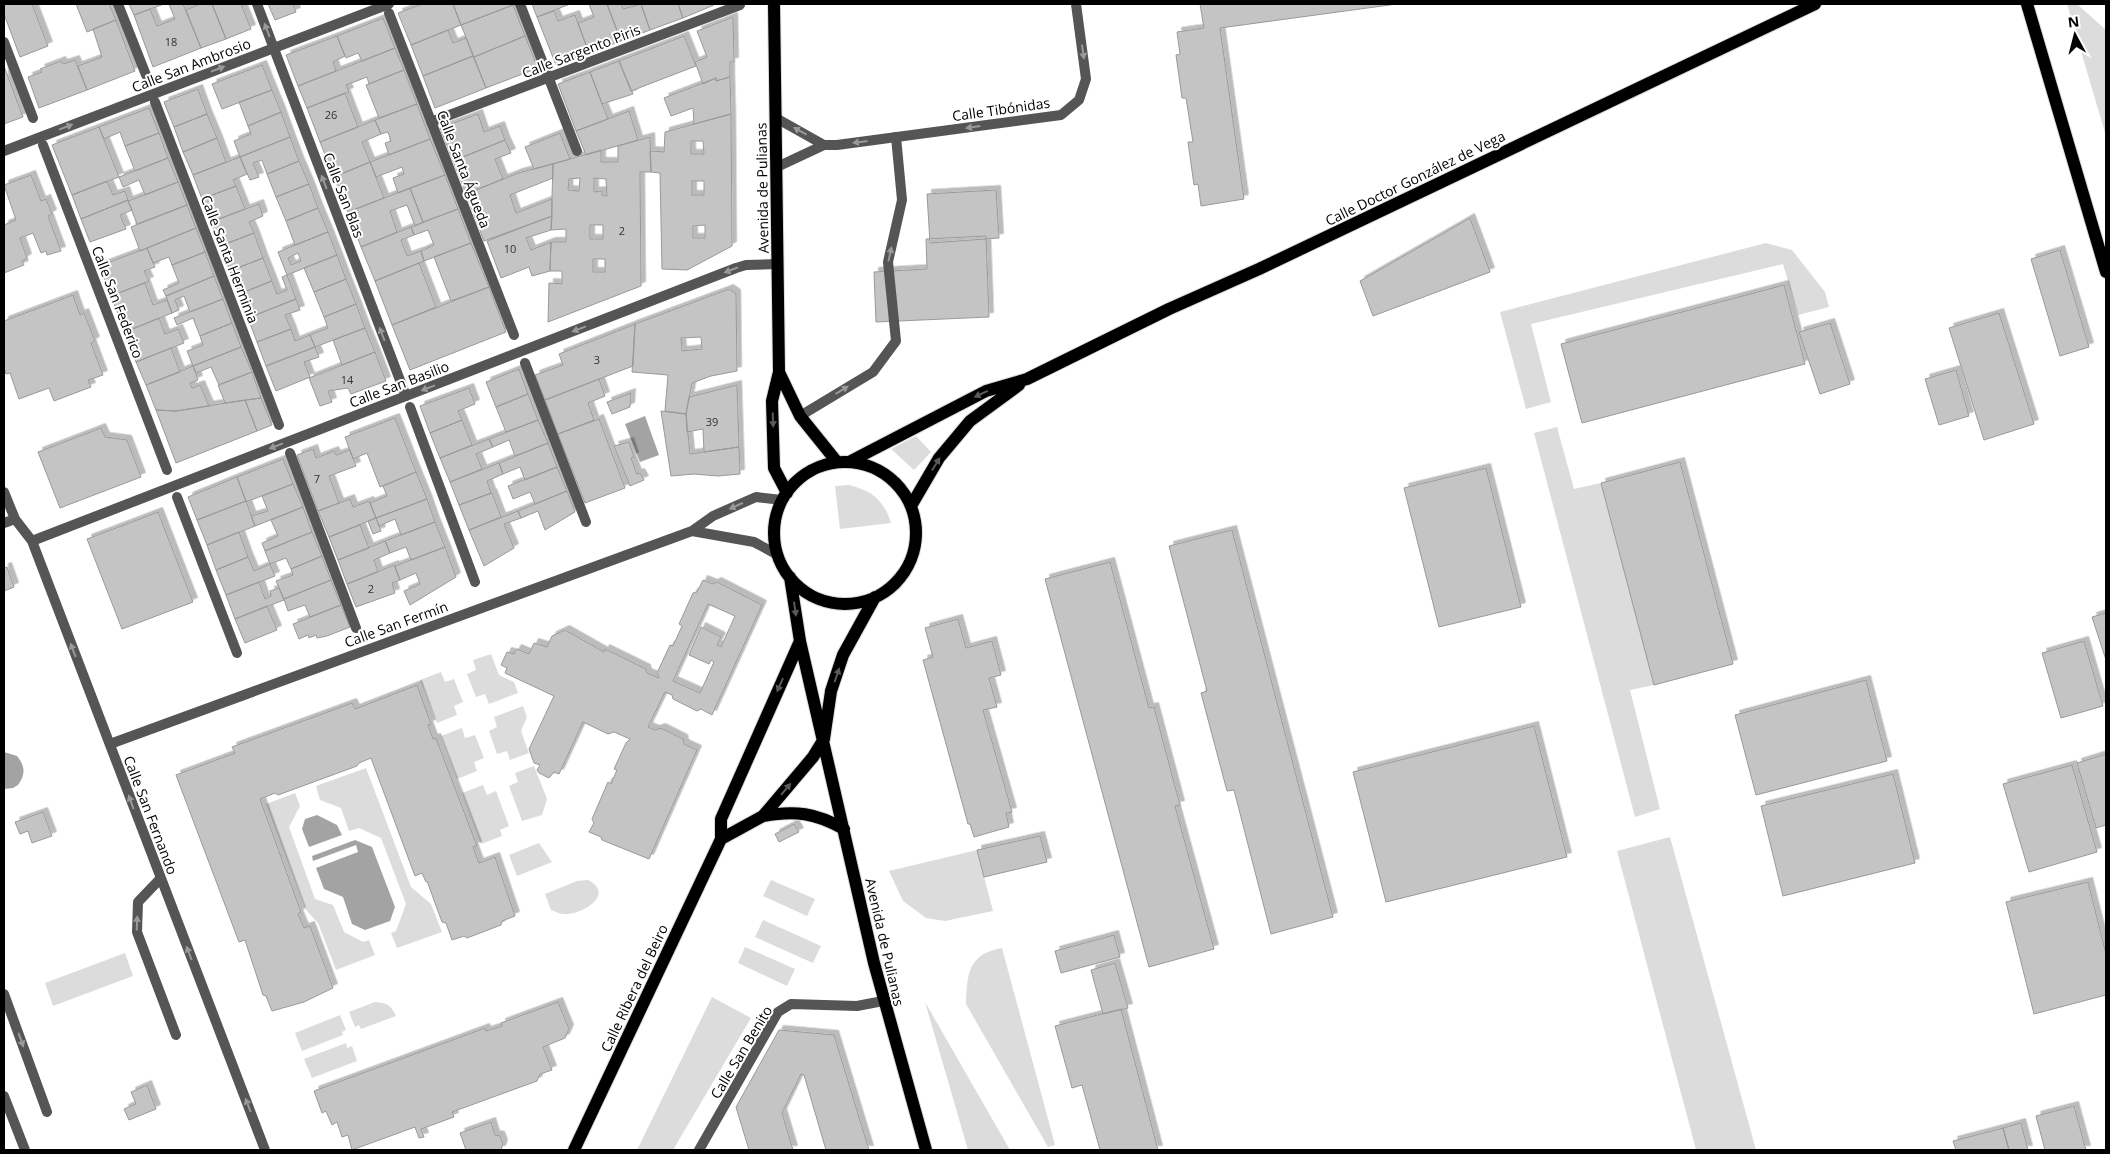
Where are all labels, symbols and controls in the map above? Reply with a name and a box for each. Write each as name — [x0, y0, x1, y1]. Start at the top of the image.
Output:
north arrow — [2050, 10, 2100, 60]
text: N — [2067, 11, 2080, 32]
street label: Calle Sargento Piris — [519, 20, 643, 82]
one-way arrow — [263, 23, 270, 38]
street label: Calle San Ambrosio — [129, 34, 253, 96]
house number: 18 — [165, 34, 177, 49]
one-way arrow — [1079, 44, 1087, 60]
one-way arrow — [210, 65, 225, 72]
street label: Calle Tibónidas — [951, 93, 1051, 125]
house number: 26 — [325, 107, 337, 122]
street label: Calle Santa Águeda — [433, 107, 495, 231]
street label: Avenida de Pulianas — [751, 122, 773, 254]
one-way arrow — [59, 123, 73, 131]
one-way arrow — [964, 123, 980, 131]
street label: Calle Doctor González de Vega — [1322, 126, 1508, 230]
one-way arrow — [792, 127, 807, 135]
one-way arrow — [852, 138, 868, 146]
street label: Calle San Blas — [319, 150, 369, 241]
one-way arrow — [320, 175, 328, 190]
street label: Calle Santa Herminia — [197, 192, 263, 326]
house number: 2 — [619, 223, 625, 238]
house number: 10 — [504, 241, 516, 256]
street label: Calle San Federico — [88, 243, 148, 361]
one-way arrow — [886, 245, 894, 261]
one-way arrow — [723, 267, 738, 274]
one-way arrow — [571, 325, 586, 333]
one-way arrow — [378, 327, 385, 342]
house number: 3 — [594, 352, 600, 367]
street label: Calle San Basilio — [346, 356, 452, 412]
house number: 14 — [341, 372, 354, 387]
one-way arrow — [420, 385, 435, 392]
one-way arrow — [835, 386, 848, 395]
one-way arrow — [974, 390, 988, 398]
one-way arrow — [769, 412, 777, 428]
house number: 39 — [706, 414, 718, 429]
one-way arrow — [269, 443, 283, 451]
one-way arrow — [932, 457, 941, 471]
house number: 7 — [314, 471, 320, 486]
one-way arrow — [729, 502, 743, 510]
house number: 2 — [368, 581, 374, 596]
street label: Calle San Fermín — [342, 596, 450, 652]
one-way arrow — [791, 601, 799, 617]
one-way arrow — [69, 642, 77, 657]
one-way arrow — [834, 667, 841, 682]
one-way arrow — [776, 678, 784, 692]
street label: Calle San Fernando — [120, 753, 182, 877]
one-way arrow — [780, 783, 792, 795]
one-way arrow — [127, 794, 134, 809]
street label: Avenida de Pulianas — [861, 876, 909, 1008]
one-way arrow — [133, 915, 141, 931]
street label: Calle Ribera del Beiro — [596, 921, 672, 1055]
one-way arrow — [185, 946, 192, 961]
street label: Calle San Benito — [706, 1002, 776, 1102]
one-way arrow — [17, 1033, 25, 1048]
one-way arrow — [244, 1097, 252, 1112]

